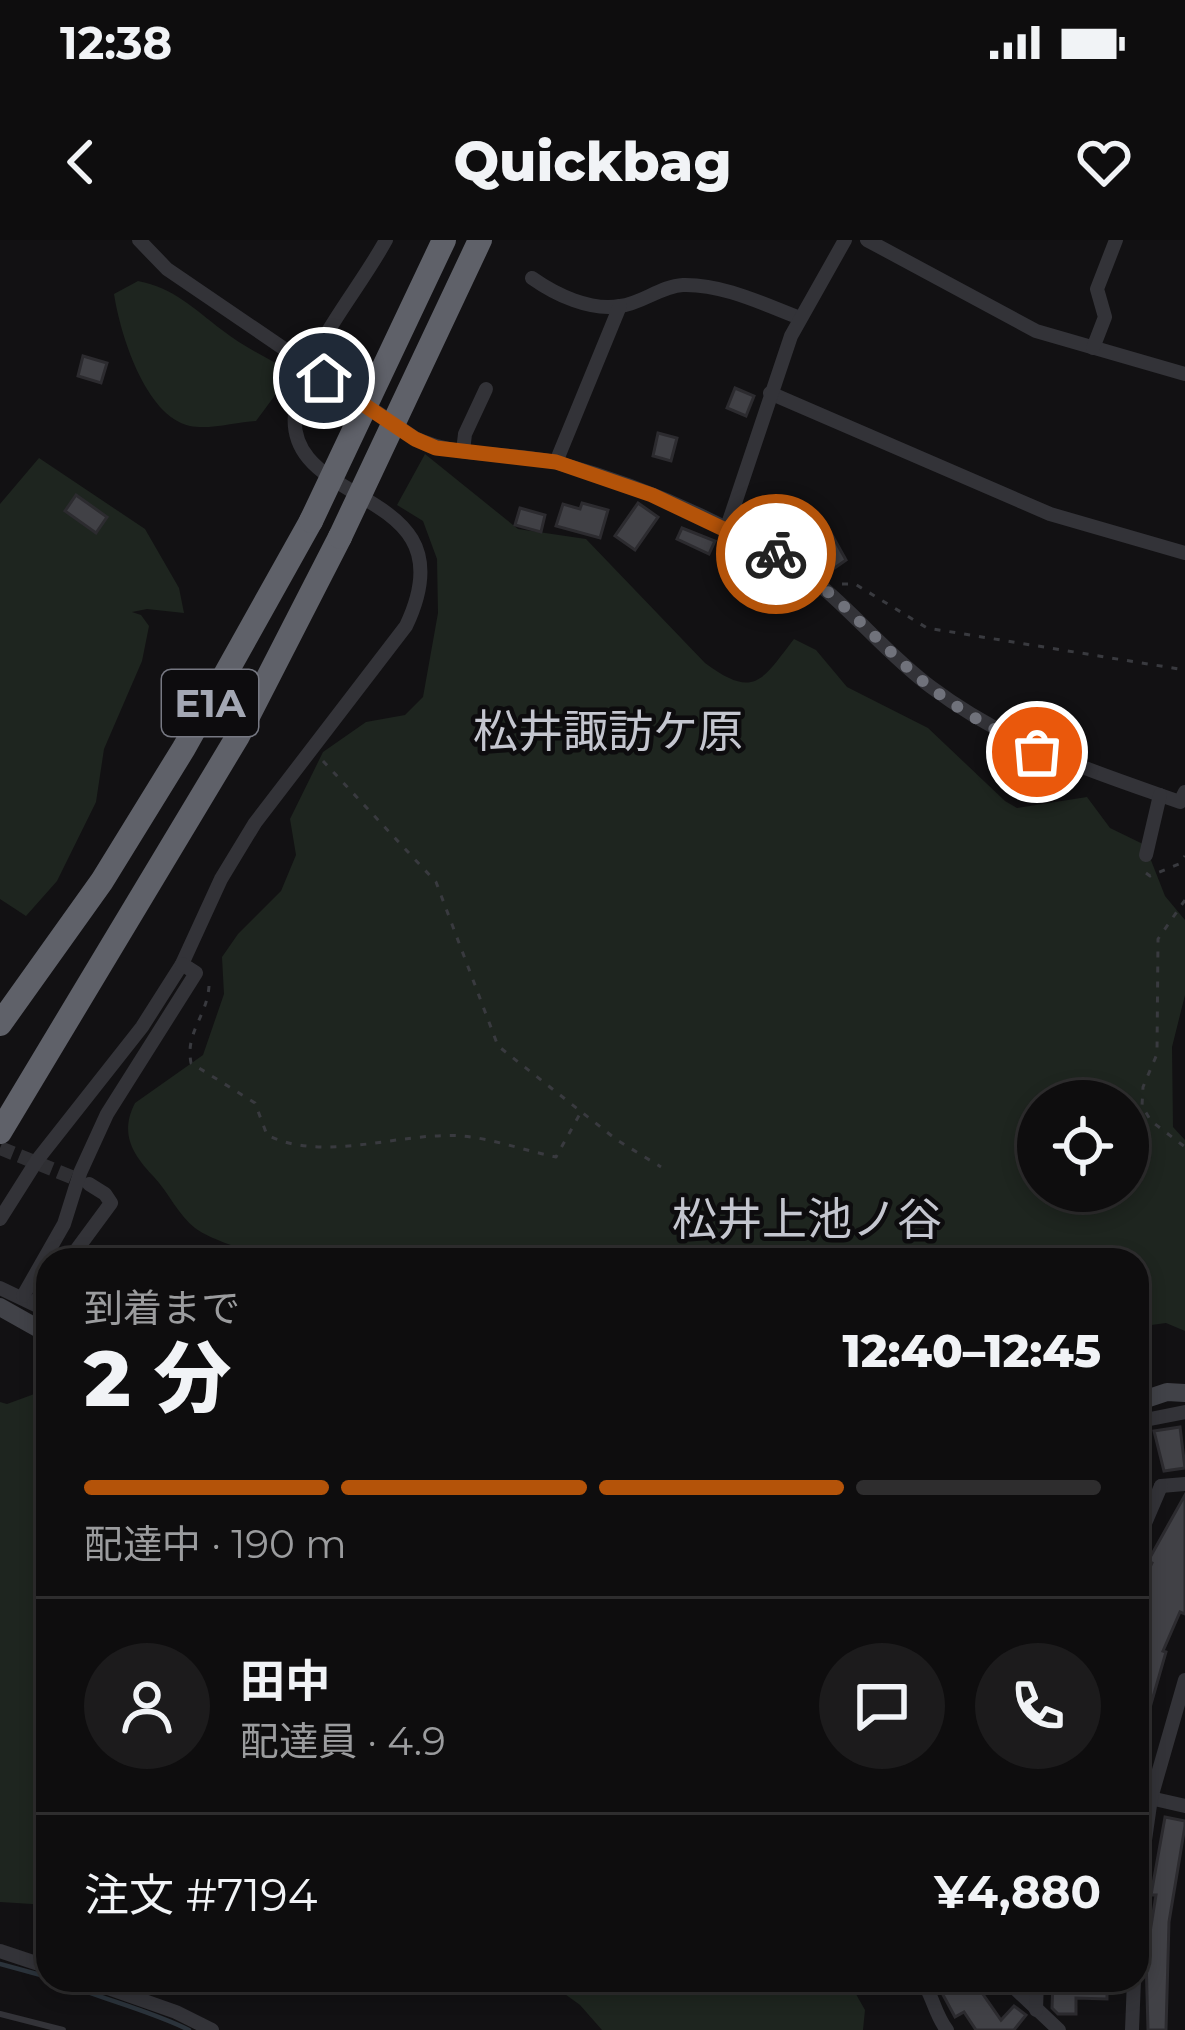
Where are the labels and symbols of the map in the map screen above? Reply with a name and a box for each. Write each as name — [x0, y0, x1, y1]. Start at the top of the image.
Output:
pin — [273, 327, 375, 429]
courier — [716, 494, 836, 614]
road number: E1A — [162, 670, 258, 736]
pin — [986, 701, 1088, 803]
district label: 松井諏訪ケ原 — [473, 703, 743, 758]
district label: 松井上池ノ谷 — [672, 1191, 942, 1246]

